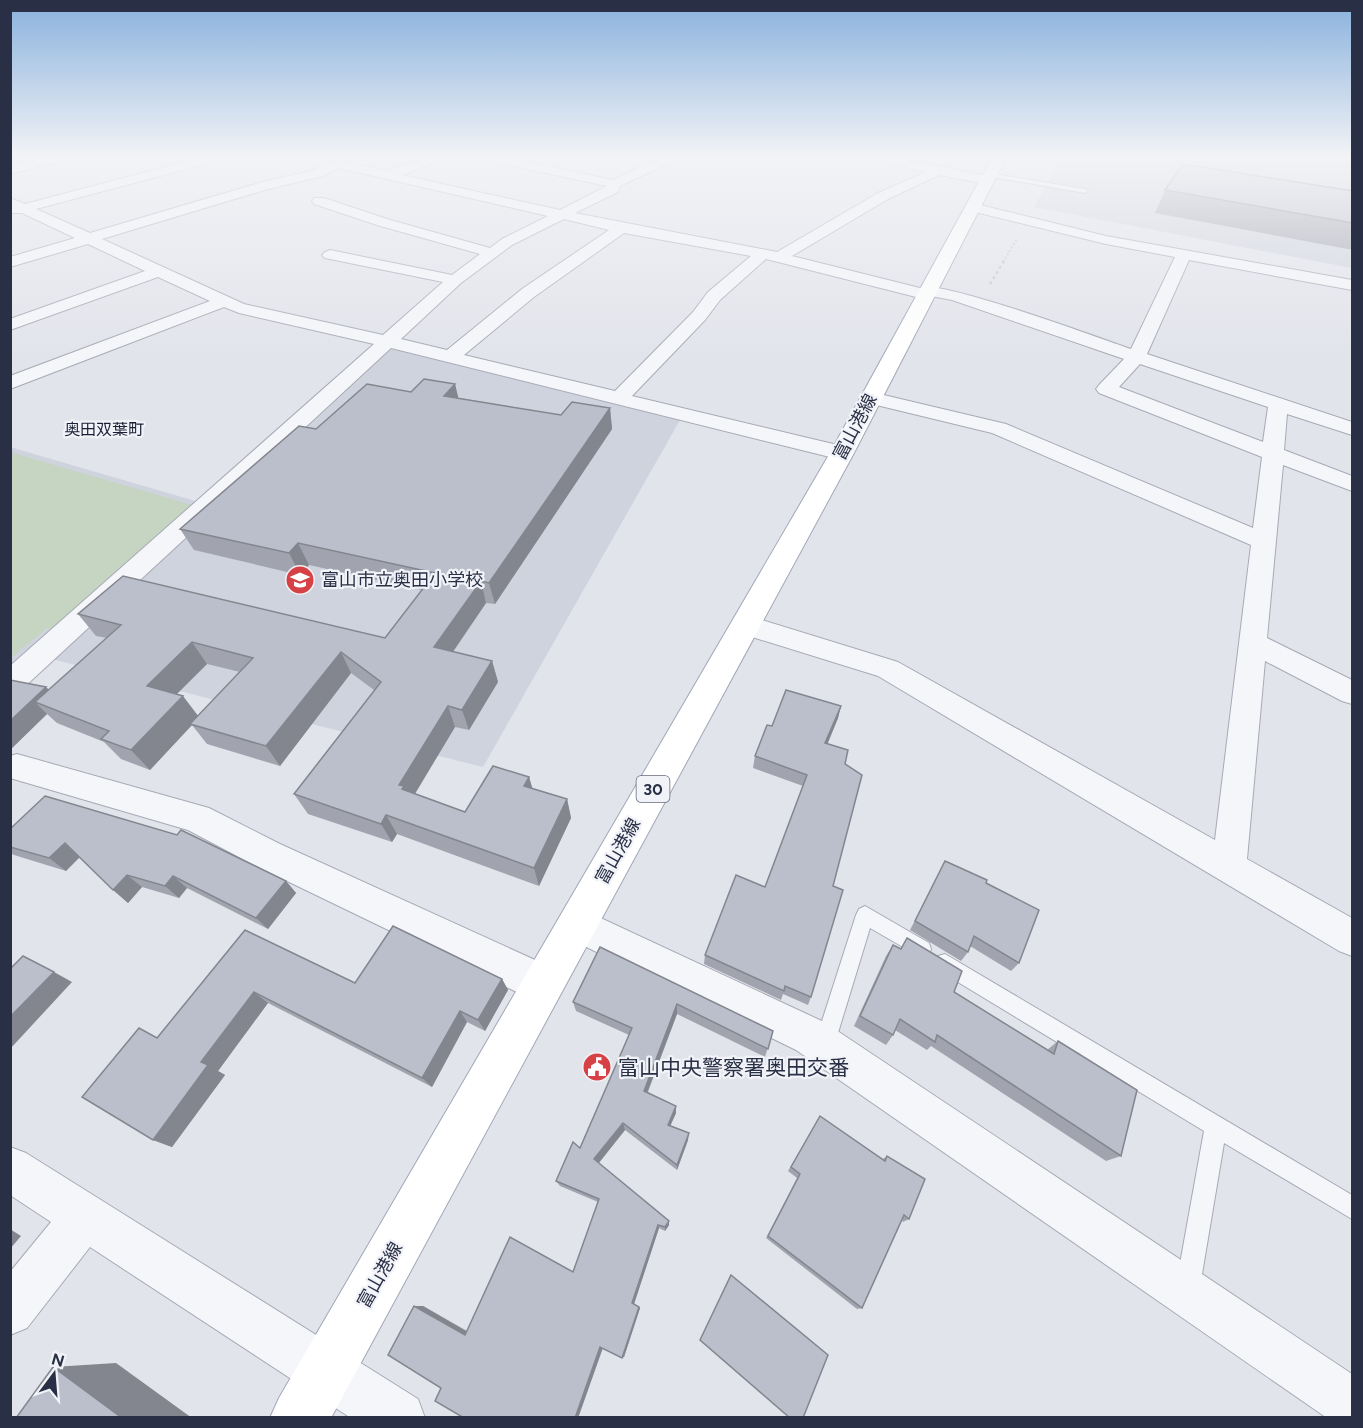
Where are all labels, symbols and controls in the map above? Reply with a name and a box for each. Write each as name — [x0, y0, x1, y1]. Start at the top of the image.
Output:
street label: 富山港線 — [828, 390, 882, 464]
district label: 奥田双葉町 — [64, 420, 144, 439]
school or university icon: 富山市立奥田小学校 — [284, 564, 316, 596]
place label: 富山市立奥田小学校 — [321, 569, 483, 591]
road number: 30 — [636, 776, 670, 802]
street label: 富山港線 — [591, 814, 645, 888]
public building icon: 富山中央警察署奥田交番 — [581, 1051, 613, 1083]
place label: 富山中央警察署奥田交番 — [618, 1055, 849, 1080]
street label: 富山港線 — [353, 1238, 407, 1312]
north arrow — [24, 1344, 84, 1404]
text: N — [49, 1349, 67, 1371]

